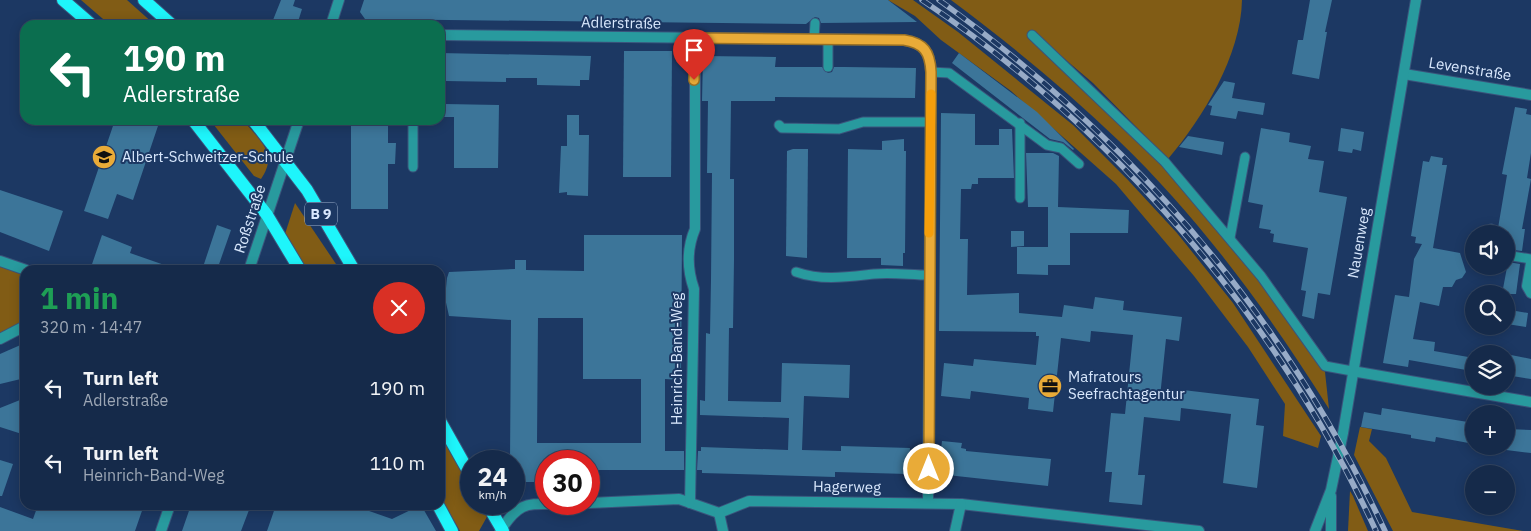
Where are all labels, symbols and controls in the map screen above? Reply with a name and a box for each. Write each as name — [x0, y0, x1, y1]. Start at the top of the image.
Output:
street label: Adlerstraße — [581, 12, 661, 33]
pin — [673, 29, 715, 80]
text: 190 m — [123, 35, 226, 81]
icon: arrive — [680, 36, 708, 64]
icon: left — [40, 40, 105, 105]
street label: Levenstraße — [1427, 53, 1513, 84]
text: Adlerstraße — [123, 79, 240, 108]
school or university icon: Albert-Schweitzer-Schule — [91, 144, 117, 170]
place label: Albert-Schweitzer-Schule — [122, 147, 294, 166]
street label: Roßstraße — [230, 182, 270, 256]
road number: B 9 — [305, 202, 337, 225]
street label: Nauenweg — [1343, 206, 1374, 280]
map controls — [1465, 225, 1515, 515]
button: sound — [1465, 225, 1515, 275]
text: 1 min — [40, 278, 118, 317]
button: close — [373, 282, 425, 334]
button: search — [1465, 285, 1515, 335]
street label: Heinrich-Band-Weg — [667, 293, 686, 425]
text: 320 m · 14:47 — [40, 317, 142, 337]
button: layers — [1465, 345, 1515, 395]
text: Turn left — [83, 366, 159, 390]
place label: Mafratours Seefrachtagentur — [1068, 367, 1185, 403]
office icon: Mafratours Seefrachtagentur — [1037, 373, 1063, 399]
icon: left — [40, 374, 68, 402]
text: 190 m — [370, 376, 425, 400]
text: Adlerstraße — [83, 390, 168, 410]
button: + — [1465, 405, 1515, 455]
text: Turn left — [83, 441, 159, 465]
position arrow — [902, 442, 954, 494]
icon: left — [40, 449, 68, 477]
speed limit sign: 30 — [535, 450, 600, 515]
text: 110 m — [370, 451, 425, 475]
text: 24 — [477, 460, 508, 493]
text: Heinrich-Band-Weg — [83, 465, 224, 485]
button: − — [1465, 465, 1515, 515]
street label: Hagerweg — [813, 476, 881, 497]
text: km/h — [478, 487, 507, 502]

